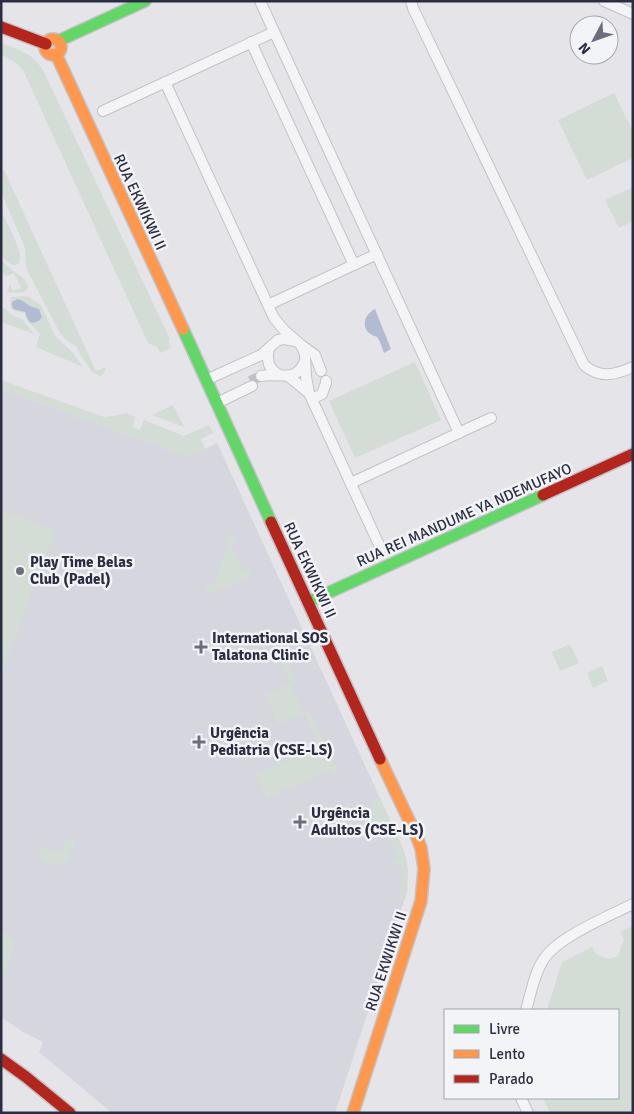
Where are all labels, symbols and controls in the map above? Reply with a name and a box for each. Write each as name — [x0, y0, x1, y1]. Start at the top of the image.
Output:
north arrow — [569, 15, 619, 65]
text: N — [575, 39, 594, 57]
street label: RUA EKWIKWI II — [110, 151, 170, 253]
street label: RUA REI MANDUME YA NDEMUFAYO — [354, 459, 574, 571]
street label: RUA EKWIKWI II — [280, 519, 340, 621]
place label: Play Time Belas Club (Padel) — [30, 553, 133, 588]
marker: Play Time Belas Club (Padel) — [14, 565, 26, 577]
place label: International SOS Talatona Clinic — [212, 629, 328, 664]
marker: International SOS Talatona Clinic — [194, 640, 208, 654]
place label: Urgência Pediatria (CSE-LS) — [210, 724, 333, 759]
marker: Urgência Pediatria (CSE-LS) — [192, 735, 206, 749]
place label: Urgência Adultos (CSE-LS) — [311, 804, 424, 839]
marker: Urgência Adultos (CSE-LS) — [293, 815, 307, 829]
street label: RUA EKWIKWI II — [361, 909, 411, 1013]
legend — [444, 1009, 619, 1099]
text: Livre — [489, 1020, 520, 1038]
text: Lento — [489, 1045, 525, 1063]
text: Parado — [489, 1070, 534, 1088]

